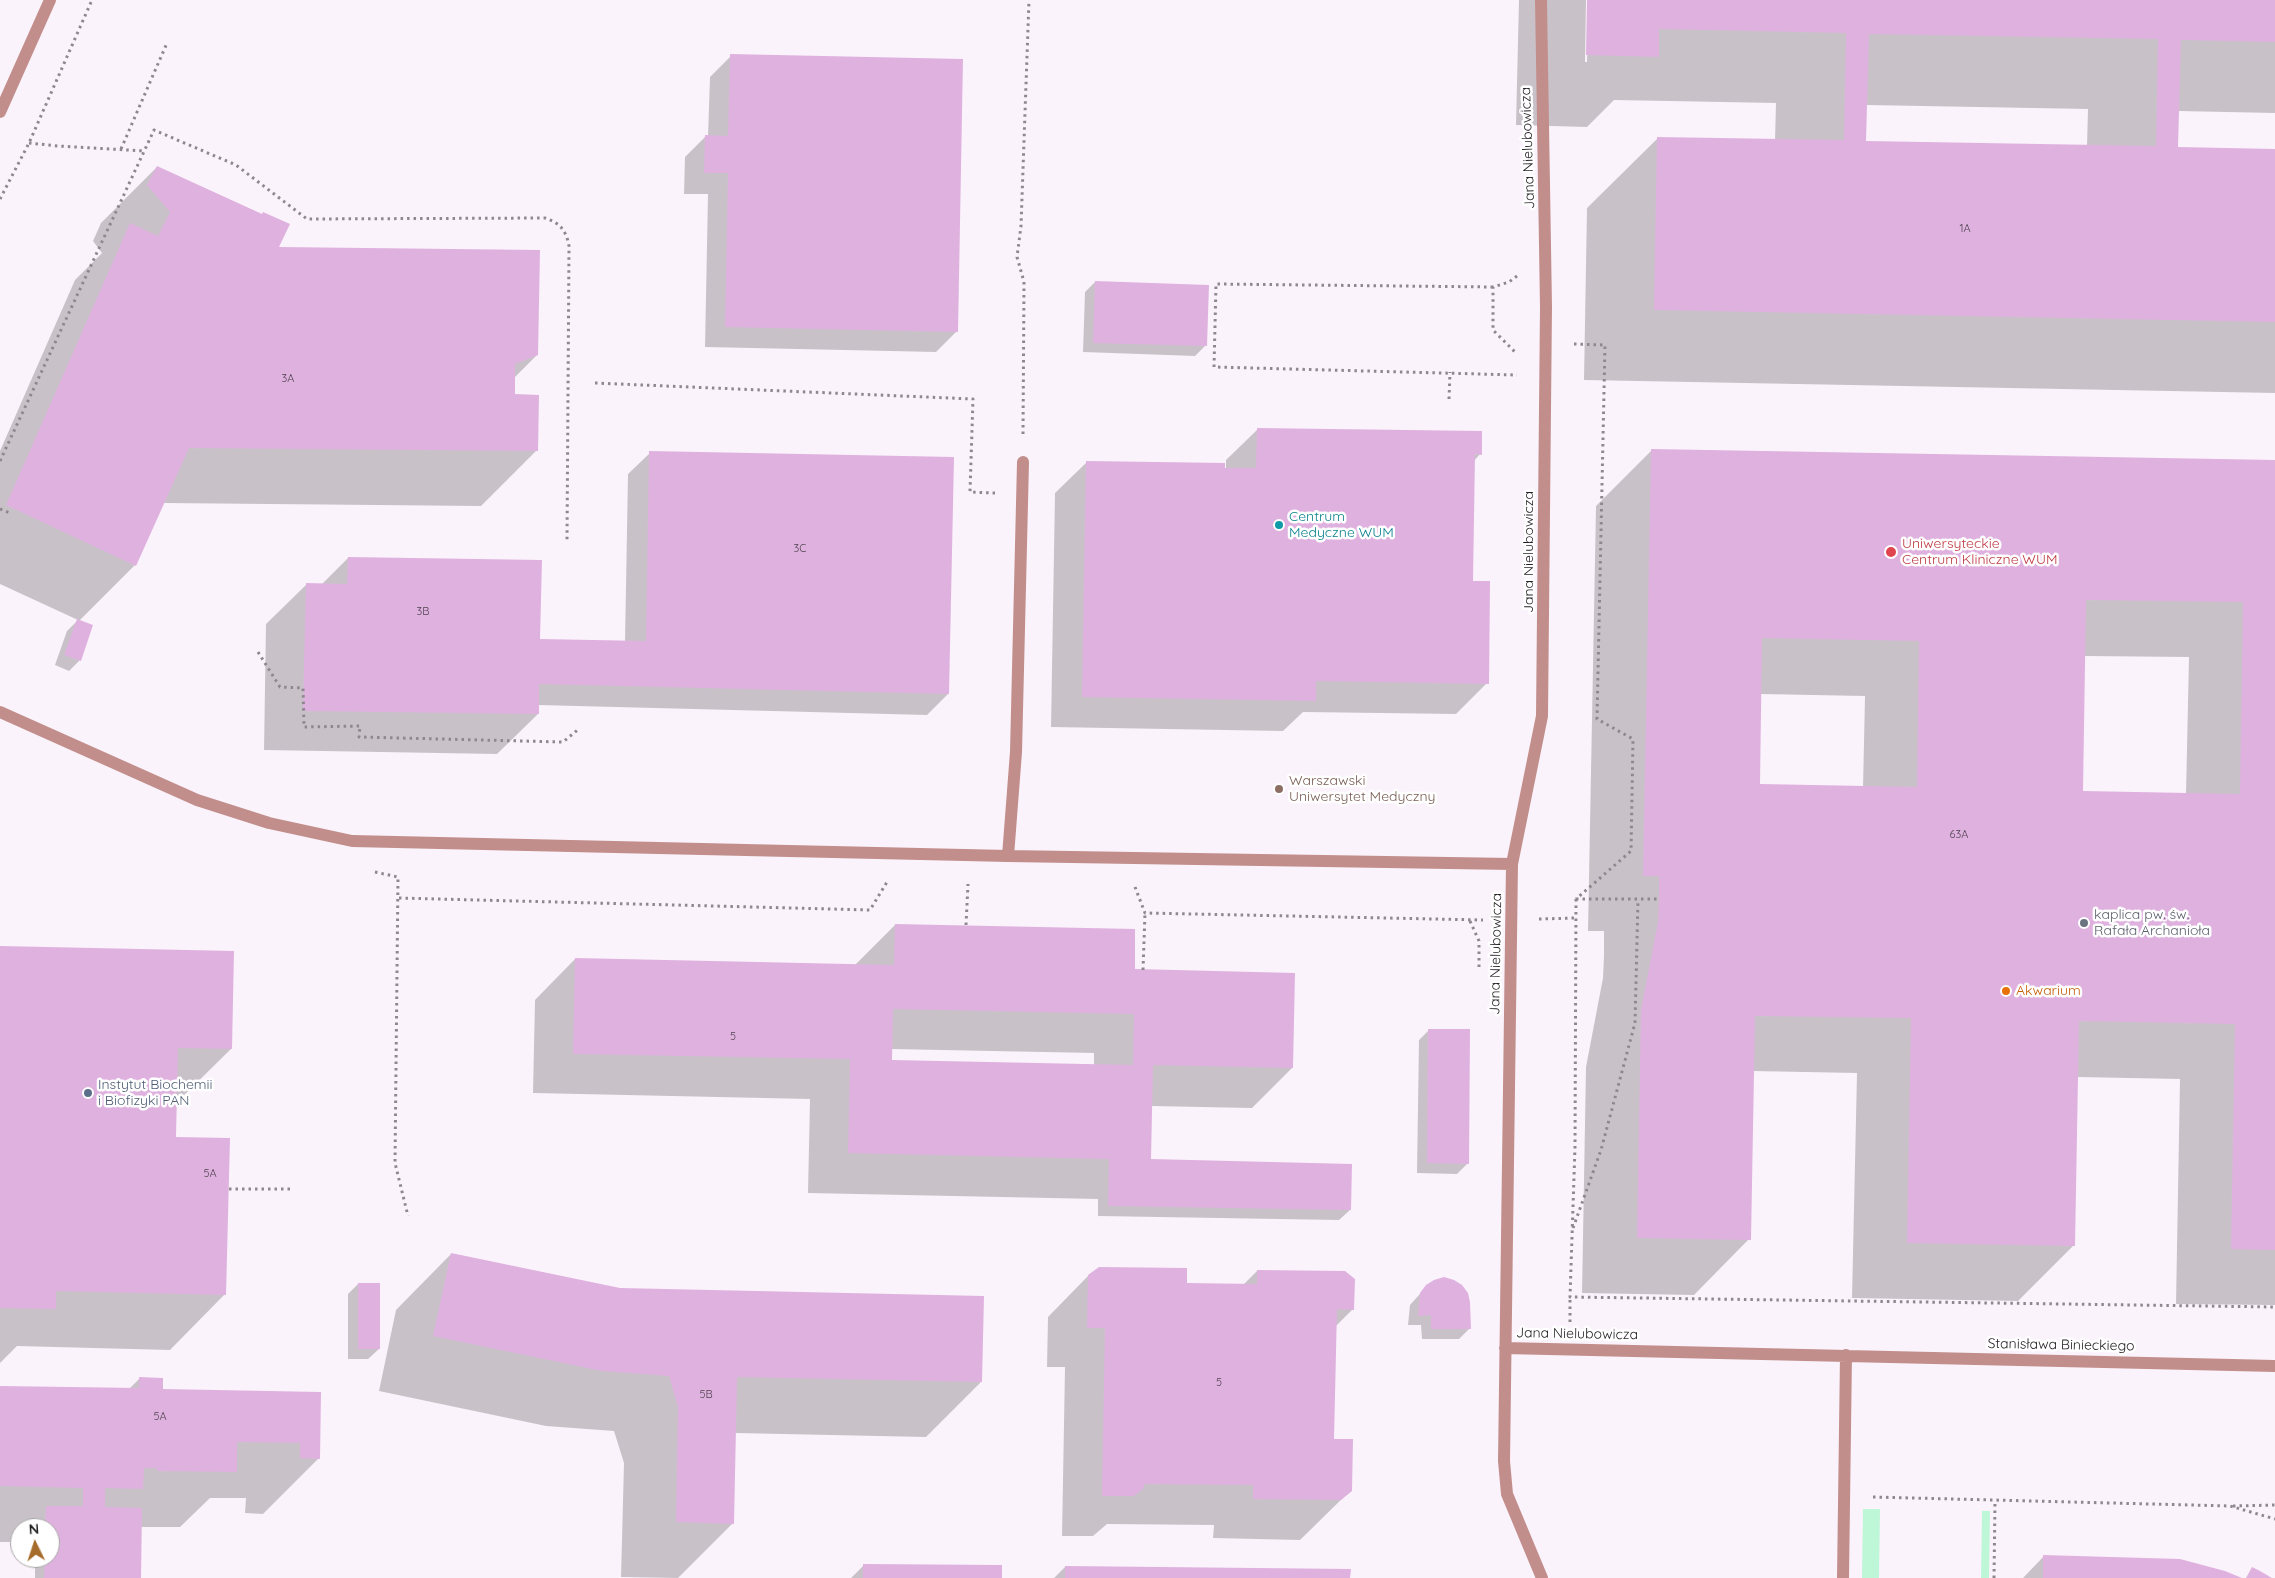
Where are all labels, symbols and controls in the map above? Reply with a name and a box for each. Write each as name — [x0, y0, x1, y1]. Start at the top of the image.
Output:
street label: Jana Nielubowicza — [1517, 87, 1539, 209]
house number: 1A — [1959, 222, 1971, 236]
house number: 3A — [282, 372, 294, 386]
street label: Jana Nielubowicza — [1521, 491, 1537, 613]
place label: Centrum Medyczne WUM — [1289, 509, 1394, 542]
marker: Centrum Medyczne WUM — [1273, 519, 1285, 531]
place label: Uniwersyteckie Centrum Kliniczne WUM — [1902, 536, 2057, 568]
house number: 3C — [794, 542, 806, 556]
marker: Uniwersyteckie Centrum Kliniczne WUM — [1884, 545, 1898, 559]
house number: 3B — [417, 605, 429, 619]
place label: Warszawski Uniwersytet Medyczny — [1289, 773, 1435, 806]
marker: Warszawski Uniwersytet Medyczny — [1273, 783, 1285, 795]
house number: 63A — [1950, 828, 1968, 842]
street label: Jana Nielubowicza — [1487, 893, 1505, 1015]
place label: kaplica pw. św. Rafała Archanioła — [2094, 907, 2210, 940]
marker: kaplica pw. św. Rafała Archanioła — [2078, 917, 2090, 929]
place label: Akwarium — [2016, 983, 2081, 999]
marker: Akwarium — [2000, 985, 2012, 997]
house number: 5 — [730, 1030, 736, 1044]
place label: Instytut Biochemii i Biofizyki PAN — [98, 1077, 213, 1110]
marker: Instytut Biochemii i Biofizyki PAN — [82, 1087, 94, 1099]
house number: 5A — [203, 1167, 217, 1181]
street label: Jana Nielubowicza — [1516, 1325, 1638, 1343]
street label: Stanisława Binieckiego — [1987, 1335, 2135, 1355]
house number: 5 — [1216, 1376, 1222, 1390]
house number: 5B — [699, 1388, 713, 1402]
house number: 5A — [153, 1410, 167, 1424]
north arrow — [10, 1518, 60, 1568]
text: N — [28, 1520, 40, 1538]

